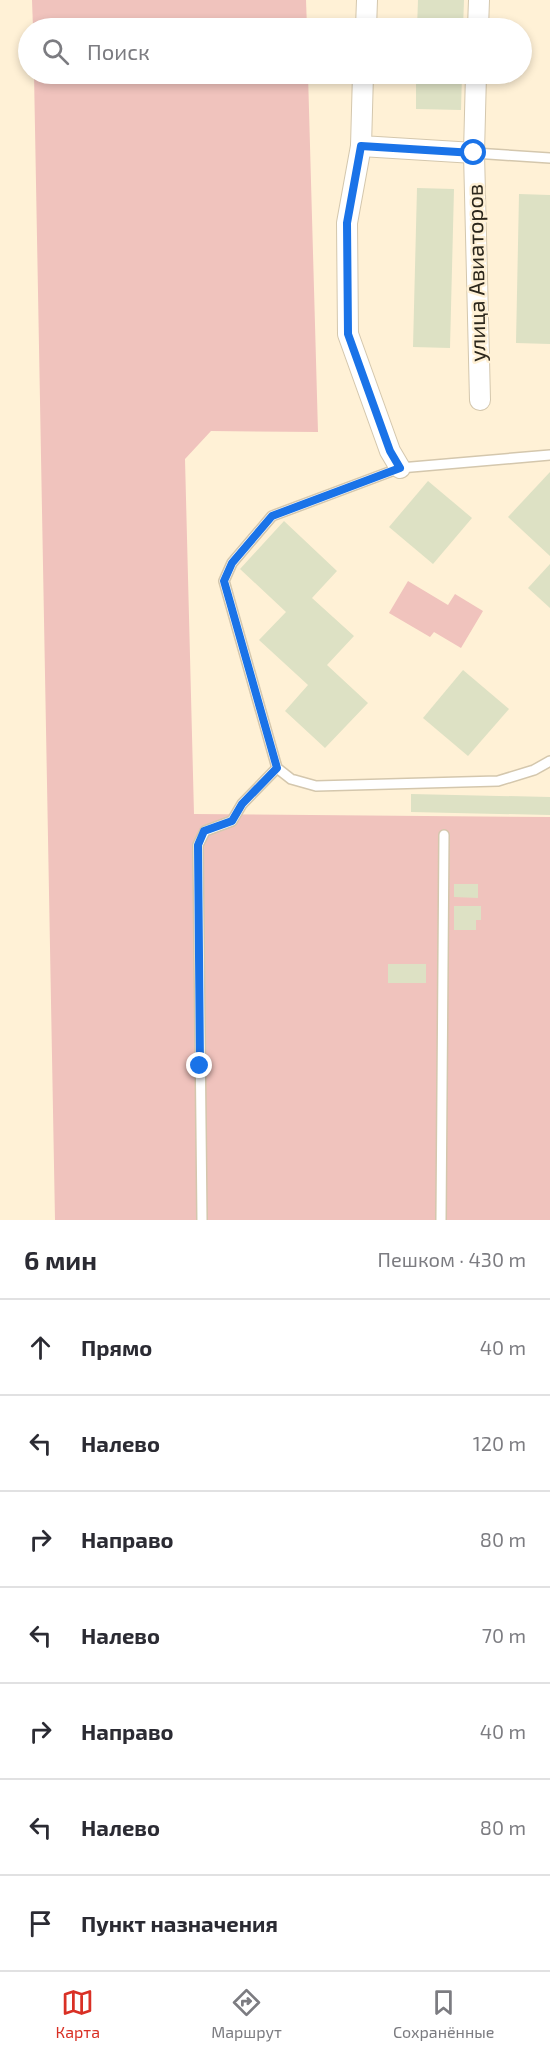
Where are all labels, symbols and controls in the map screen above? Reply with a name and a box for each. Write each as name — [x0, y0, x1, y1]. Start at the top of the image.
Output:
search box — [18, 18, 532, 84]
icon: search — [39, 35, 72, 68]
text: Поиск — [87, 38, 150, 64]
route start — [460, 139, 486, 165]
street label: улица Авиаторов — [460, 184, 491, 362]
route end — [186, 1052, 212, 1078]
text: 6 мин — [24, 1244, 97, 1275]
text: Пешком · 430 m — [378, 1247, 526, 1271]
icon: ahead — [24, 1331, 57, 1364]
text: Прямо — [81, 1334, 152, 1360]
text: 40 m — [480, 1335, 526, 1359]
icon: left — [24, 1427, 57, 1460]
text: Налево — [81, 1430, 160, 1456]
text: 120 m — [473, 1431, 526, 1455]
icon: right — [24, 1523, 57, 1556]
text: Направо — [81, 1526, 174, 1552]
text: 80 m — [480, 1527, 526, 1551]
icon: left — [24, 1619, 57, 1652]
text: Налево — [81, 1622, 160, 1648]
text: 70 m — [482, 1623, 526, 1647]
icon: right — [24, 1715, 57, 1748]
text: Направо — [81, 1718, 174, 1744]
text: 40 m — [480, 1719, 526, 1743]
icon: left — [24, 1811, 57, 1844]
text: Налево — [81, 1814, 160, 1840]
text: 80 m — [480, 1815, 526, 1839]
icon: arrive — [24, 1907, 57, 1940]
text: Пункт назначения — [81, 1910, 278, 1936]
tab: Карта — [56, 1986, 100, 2041]
tab: Маршрут — [211, 1986, 282, 2041]
tab: Сохранённые — [393, 1986, 494, 2041]

